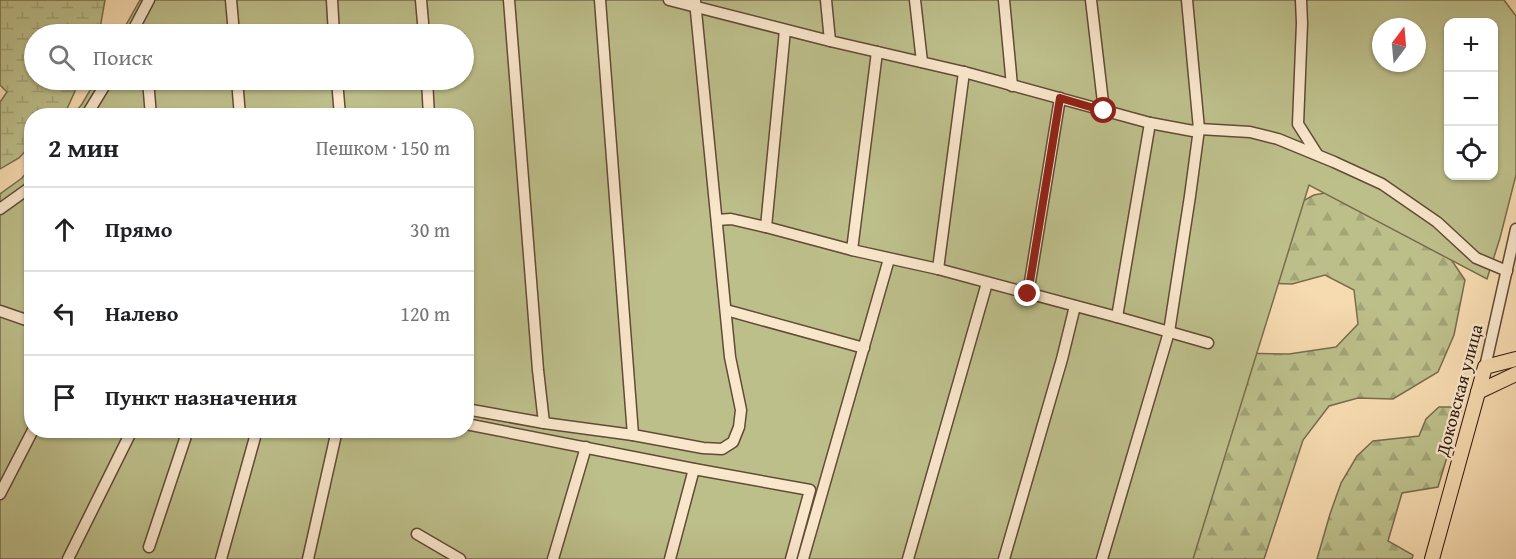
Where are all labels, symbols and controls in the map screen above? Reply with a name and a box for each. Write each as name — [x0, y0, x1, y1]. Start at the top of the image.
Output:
north arrow — [1372, 18, 1426, 72]
map controls — [1444, 18, 1498, 180]
button: + — [1444, 18, 1498, 72]
search box — [24, 24, 474, 90]
icon: search — [45, 41, 78, 74]
text: Поиск — [93, 41, 153, 73]
button: − — [1444, 72, 1498, 126]
route start — [1090, 97, 1116, 123]
button: locate — [1444, 126, 1498, 180]
text: 2 мин — [48, 128, 119, 167]
text: Пешком · 150 m — [316, 133, 450, 162]
icon: ahead — [48, 213, 81, 246]
text: Прямо — [105, 213, 172, 245]
text: 30 m — [410, 215, 450, 244]
route end — [1014, 280, 1040, 306]
icon: left — [48, 297, 81, 330]
text: Налево — [105, 297, 178, 329]
text: 120 m — [400, 299, 450, 328]
street label: Доковская улица — [1428, 321, 1490, 460]
icon: arrive — [48, 381, 81, 414]
text: Пункт назначения — [105, 381, 297, 413]

